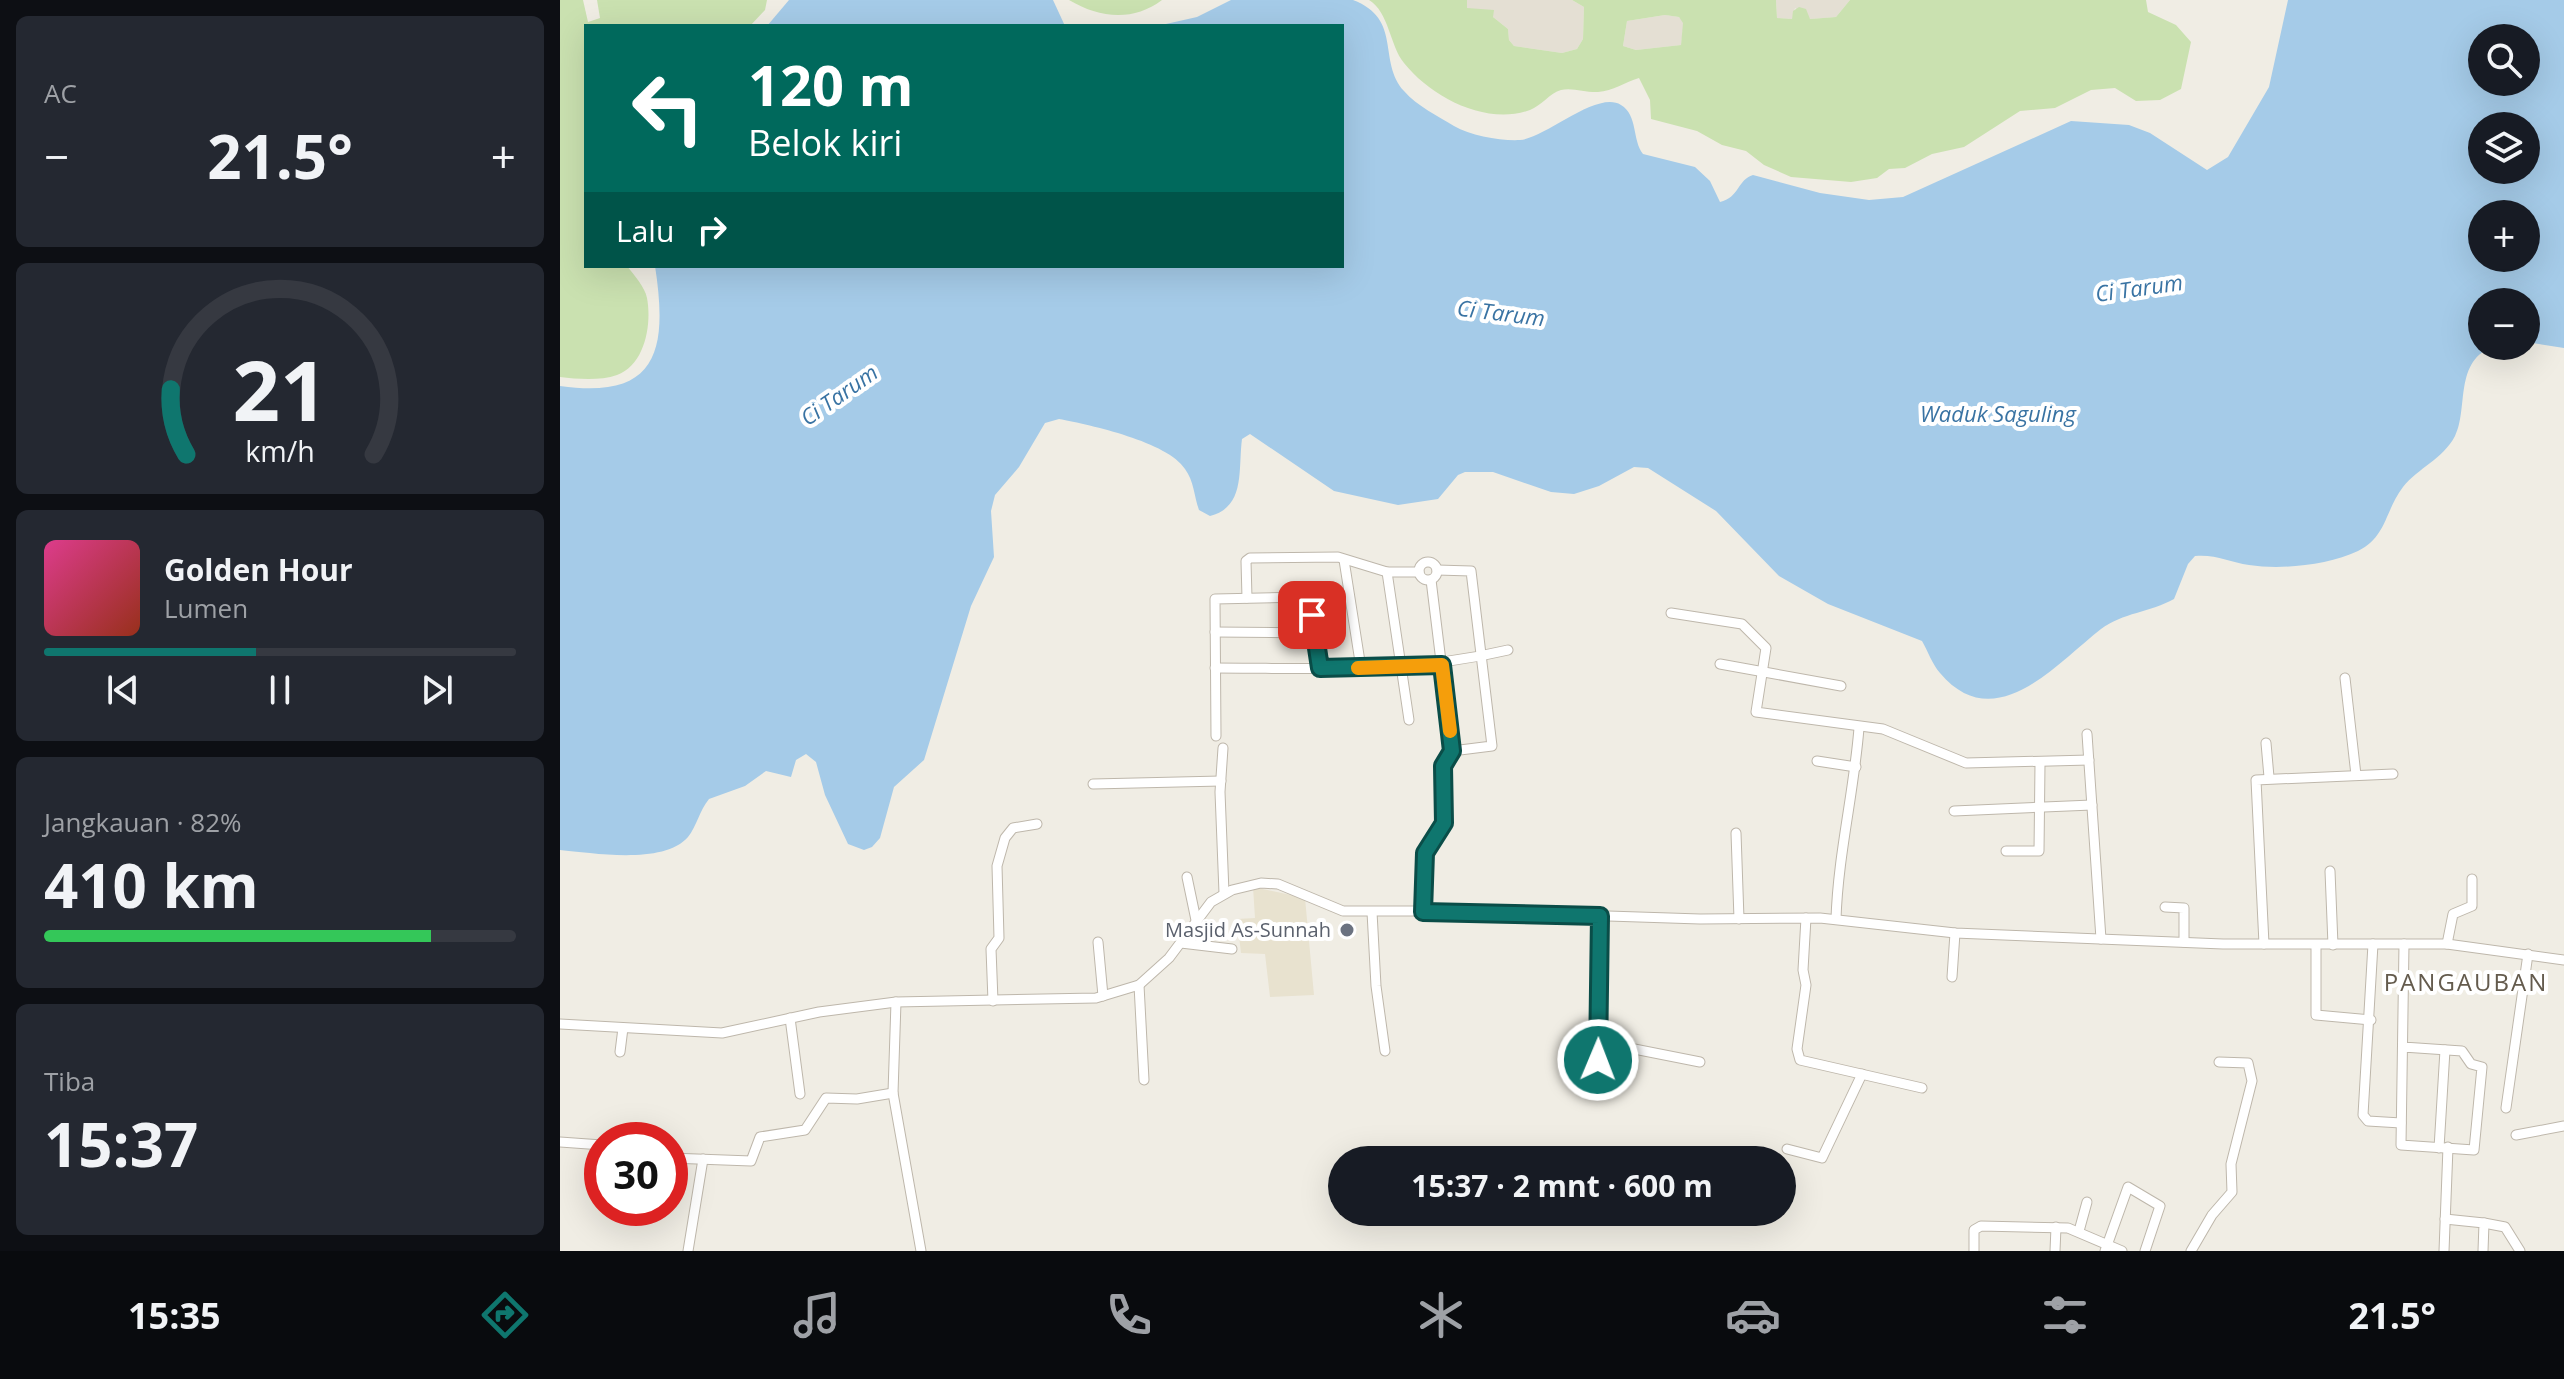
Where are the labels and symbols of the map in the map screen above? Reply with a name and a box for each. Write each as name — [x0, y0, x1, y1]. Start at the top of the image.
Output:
water label: Ci Tarum — [2093, 266, 2185, 308]
water label: Ci Tarum — [1456, 292, 1547, 332]
water label: Ci Tarum — [794, 357, 883, 432]
water label: Waduk Saguling — [1920, 398, 2078, 428]
pin — [1278, 581, 1346, 649]
place label: Masjid As-Sunnah — [1165, 916, 1331, 943]
marker: Masjid As-Sunnah — [1338, 921, 1356, 939]
district label: PANGAUBAN — [2384, 965, 2548, 998]
position arrow — [1556, 1018, 1640, 1102]
speed limit sign: 30 — [584, 1122, 688, 1226]

